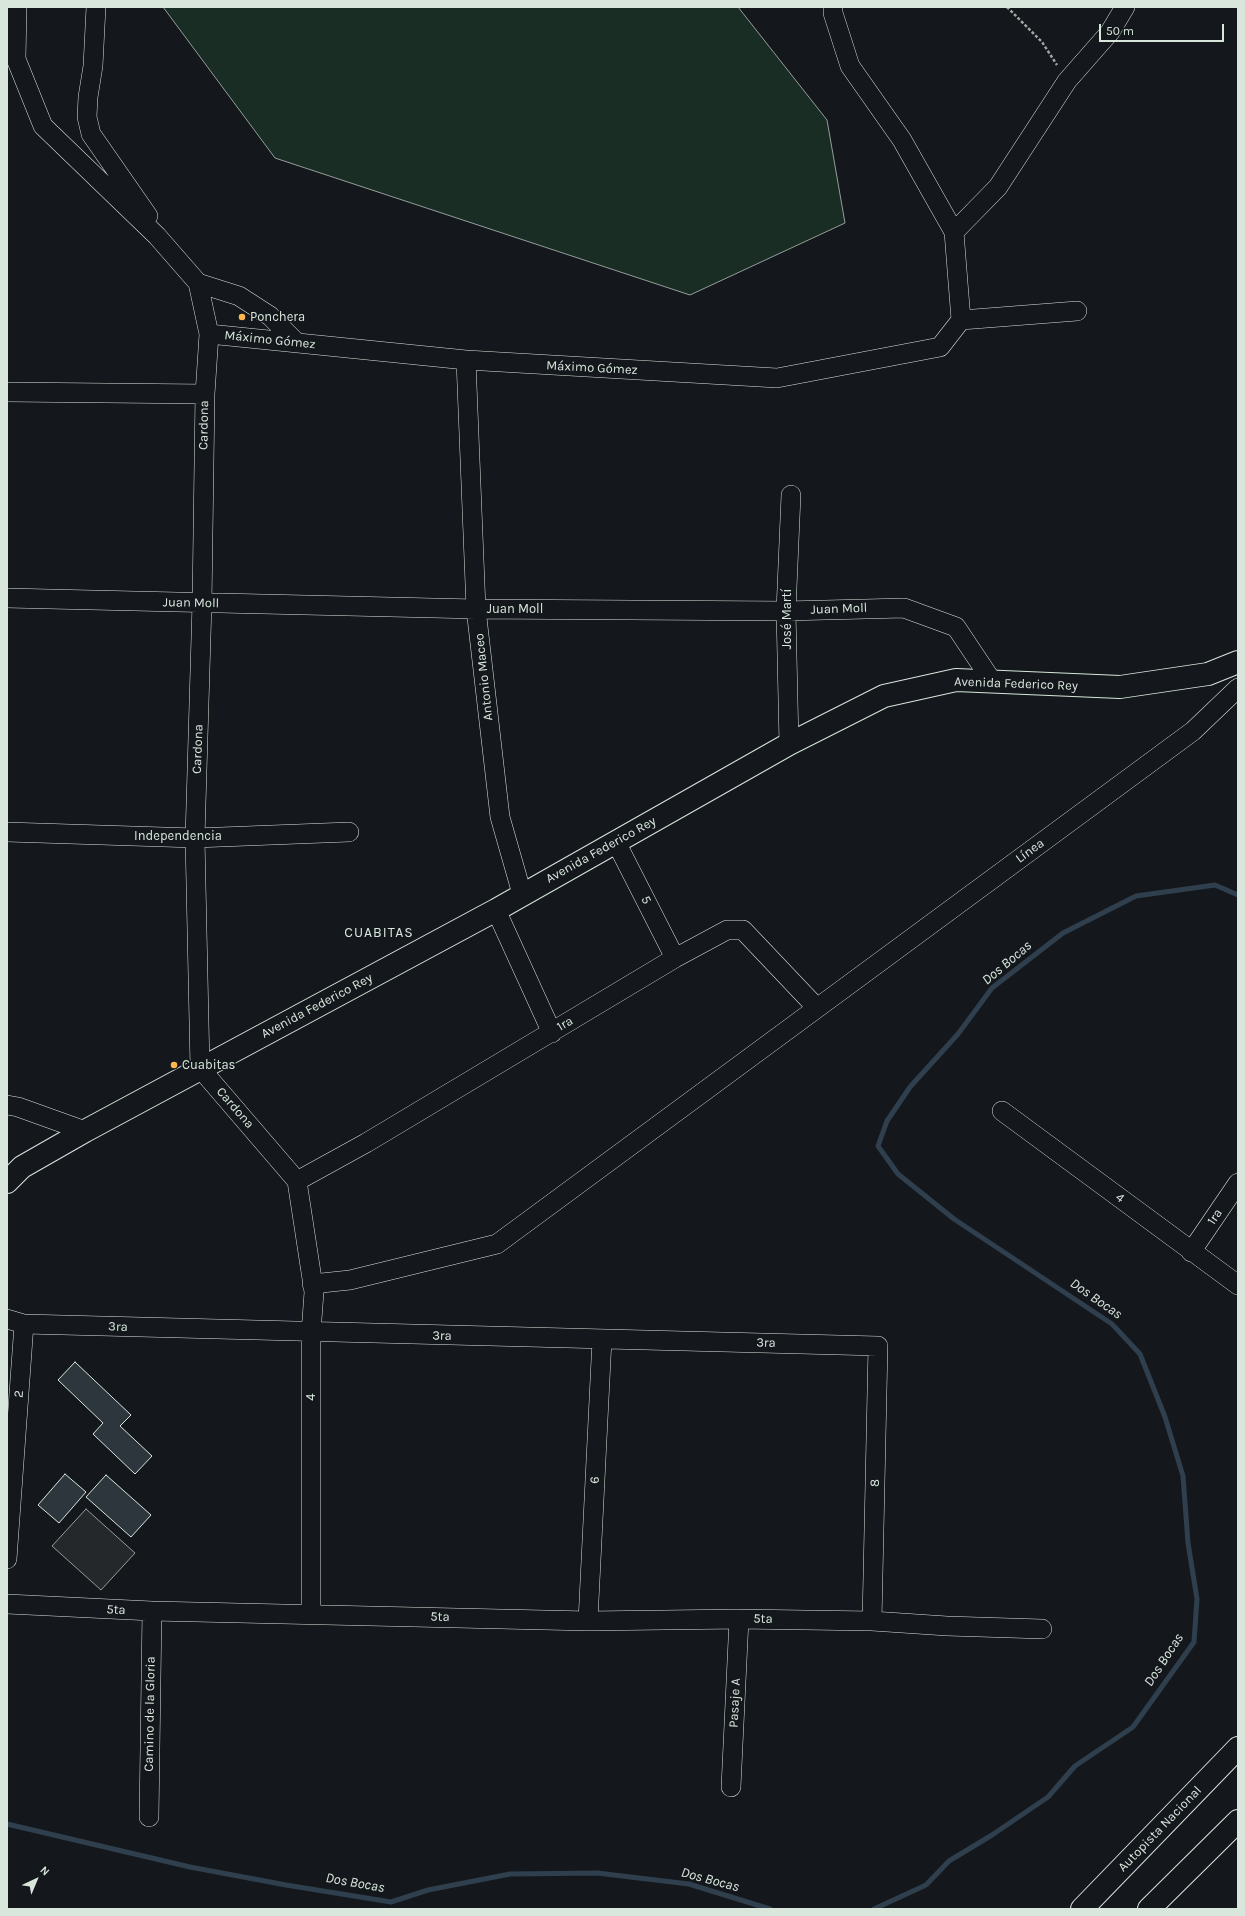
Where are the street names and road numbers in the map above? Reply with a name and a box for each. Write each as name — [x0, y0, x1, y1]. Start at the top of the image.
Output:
street label: Máximo Gómez — [224, 327, 316, 353]
street label: Máximo Gómez — [546, 358, 638, 378]
street label: Cardona — [196, 400, 212, 450]
street label: José Martí — [779, 589, 795, 649]
street label: Juan Moll — [163, 595, 219, 611]
street label: Juan Moll — [810, 600, 868, 618]
street label: Juan Moll — [487, 601, 543, 617]
street label: Antonio Maceo — [472, 632, 496, 722]
street label: Avenida Federico Rey — [954, 674, 1078, 694]
street label: Cardona — [189, 724, 207, 774]
street label: Avenida Federico Rey — [543, 813, 659, 887]
street label: Independencia — [134, 828, 222, 844]
street label: Línea — [1013, 835, 1047, 867]
street label: 5 — [637, 893, 655, 907]
street label: Avenida Federico Rey — [259, 970, 375, 1042]
street label: 1ra — [554, 1013, 576, 1035]
street label: Cardona — [213, 1084, 257, 1132]
street label: 4 — [1112, 1190, 1128, 1206]
street label: 1ra — [1204, 1206, 1226, 1228]
street label: 3ra — [108, 1319, 128, 1335]
street label: 3ra — [432, 1328, 452, 1344]
street label: 3ra — [756, 1335, 776, 1351]
street label: 2 — [11, 1390, 27, 1398]
street label: 4 — [303, 1393, 319, 1401]
street label: 6 — [587, 1476, 603, 1484]
street label: 8 — [867, 1479, 883, 1487]
street label: 5ta — [106, 1602, 126, 1618]
street label: 5ta — [430, 1609, 450, 1625]
street label: 5ta — [753, 1611, 773, 1627]
street label: Camino de la Gloria — [141, 1656, 159, 1772]
street label: Pasaje A — [726, 1678, 744, 1728]
street label: Autopista Nacional — [1115, 1783, 1205, 1875]

